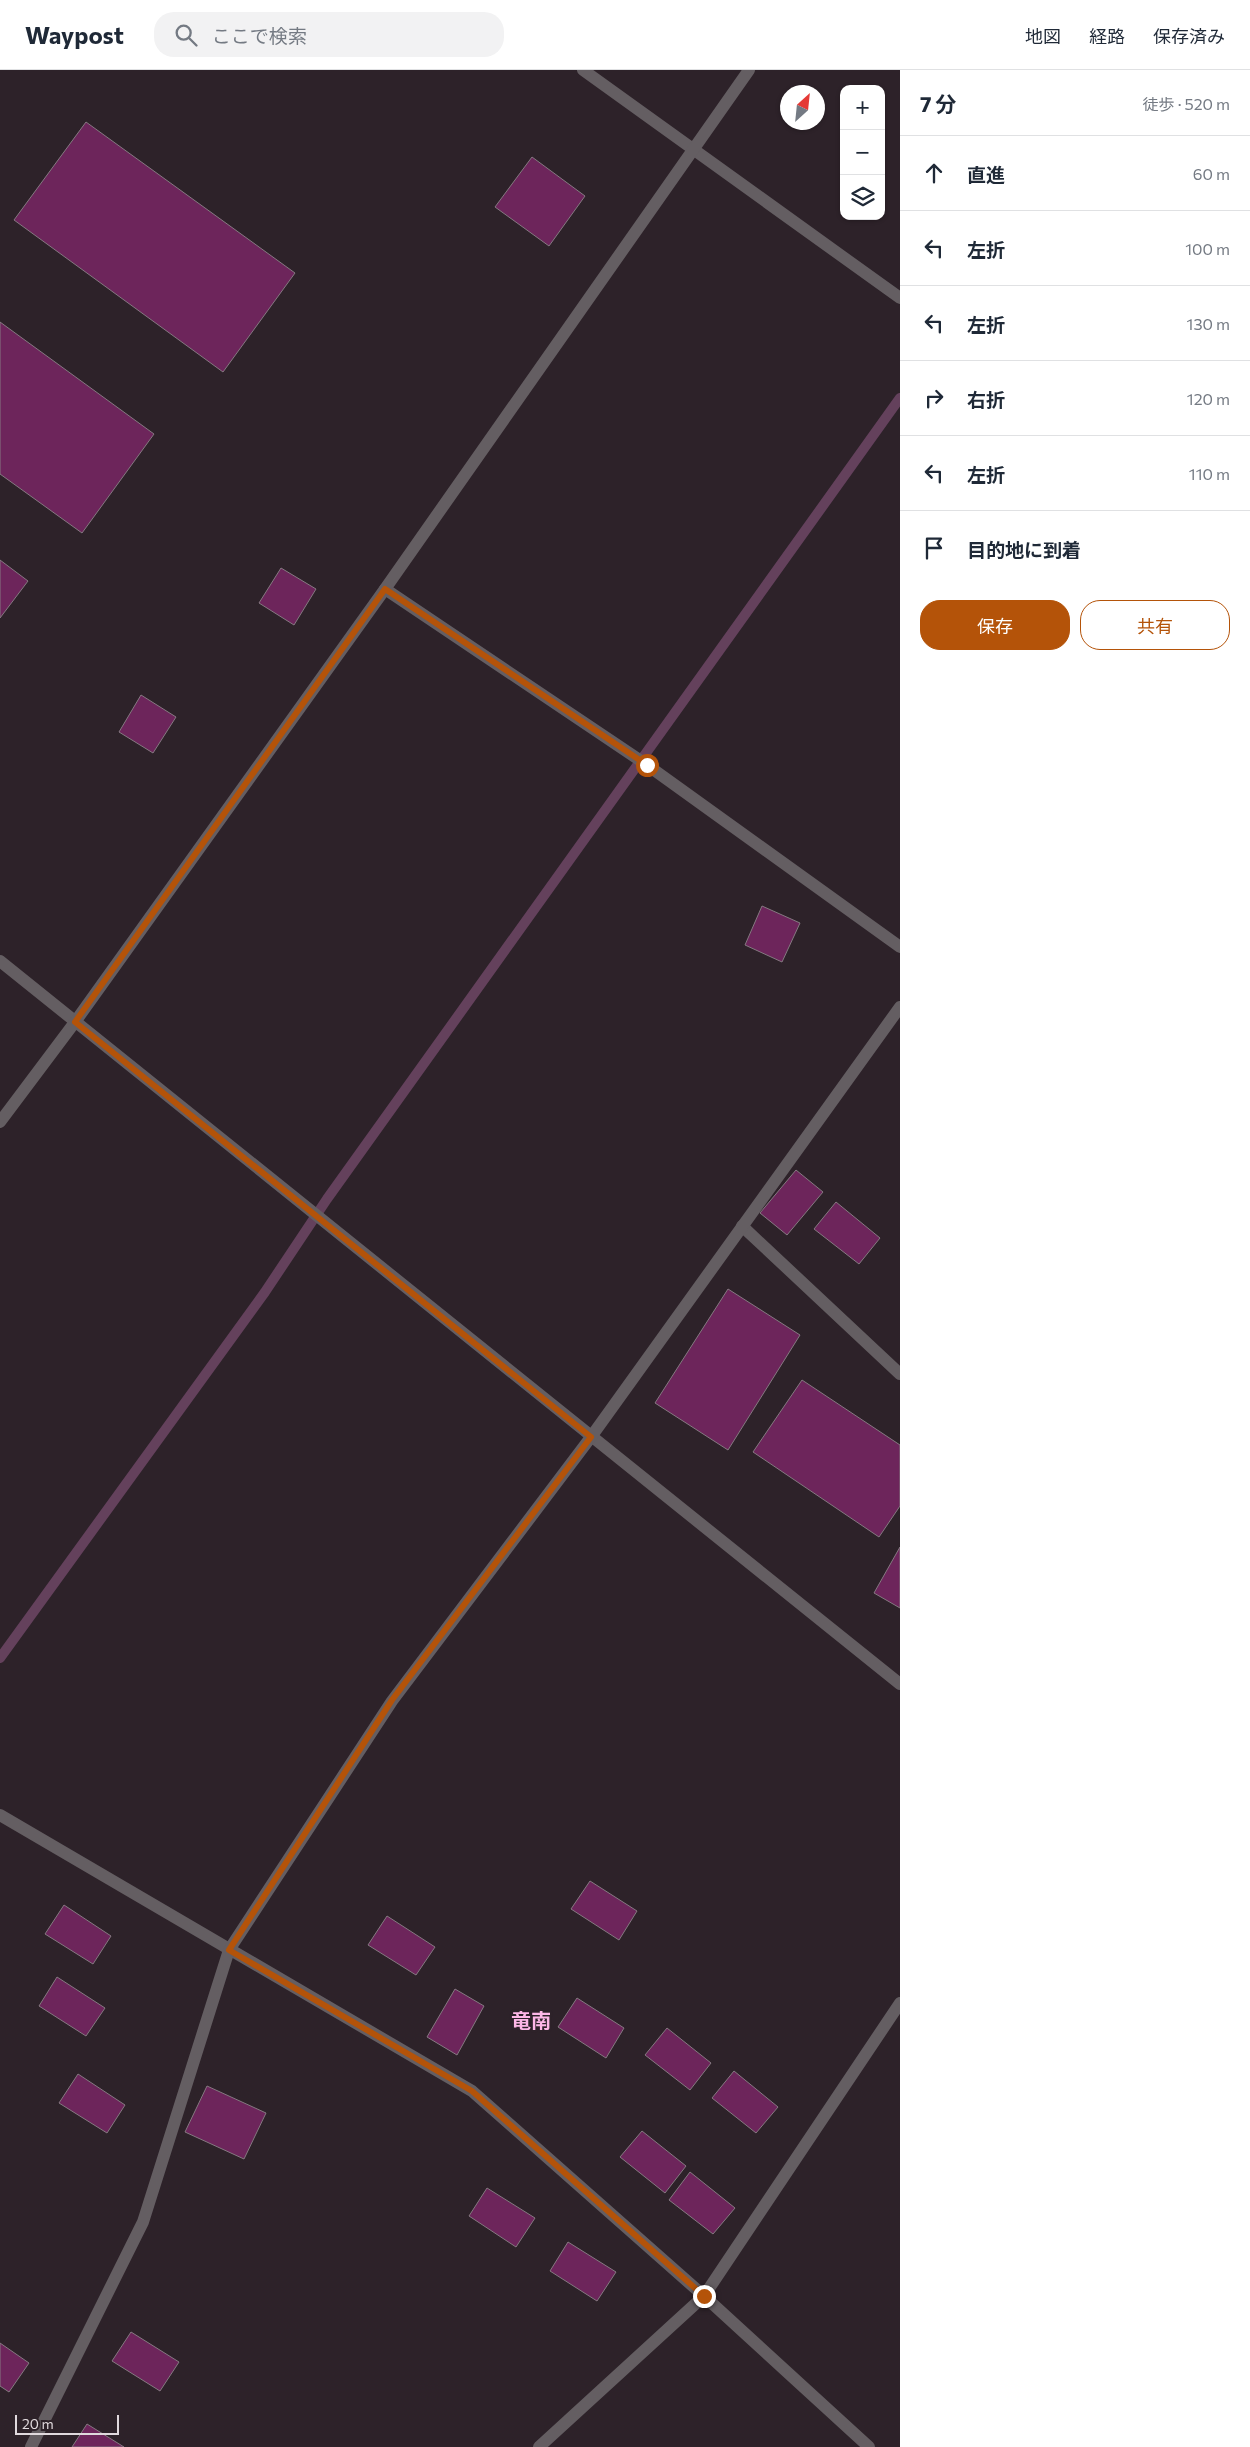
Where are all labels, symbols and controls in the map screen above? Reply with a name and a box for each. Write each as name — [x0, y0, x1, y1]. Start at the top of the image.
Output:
search box — [154, 12, 504, 57]
text: Waypost — [25, 20, 124, 49]
icon: search — [172, 21, 200, 49]
text: ここで検索 — [212, 24, 307, 47]
text: 地図 — [1025, 25, 1061, 47]
text: 経路 — [1089, 25, 1125, 47]
text: 保存済み — [1153, 25, 1225, 47]
north arrow — [780, 85, 825, 130]
map controls — [840, 85, 885, 220]
button: + — [840, 85, 885, 130]
text: 7 分 — [920, 91, 957, 116]
text: 徒歩 · 520 m — [1143, 94, 1230, 113]
button: − — [840, 130, 885, 175]
icon: ahead — [920, 159, 948, 187]
text: 直進 — [967, 163, 1005, 186]
text: 60 m — [1193, 164, 1230, 183]
button: layers — [840, 175, 885, 220]
icon: left — [920, 234, 948, 262]
text: 左折 — [967, 238, 1005, 261]
text: 100 m — [1185, 239, 1230, 258]
icon: left — [920, 309, 948, 337]
text: 左折 — [967, 313, 1005, 336]
text: 130 m — [1187, 314, 1230, 333]
icon: right — [920, 384, 948, 412]
text: 右折 — [967, 388, 1005, 411]
text: 120 m — [1187, 389, 1230, 408]
icon: left — [920, 459, 948, 487]
text: 左折 — [967, 463, 1005, 486]
text: 110 m — [1189, 464, 1230, 483]
icon: arrive — [920, 534, 948, 562]
text: 目的地に到着 — [967, 538, 1081, 561]
button: 保存 — [920, 600, 1070, 650]
button: 共有 — [1080, 600, 1230, 650]
route start — [636, 754, 659, 777]
district label: 竜南 — [511, 2008, 551, 2032]
route end — [693, 2285, 716, 2308]
scale bar — [15, 2412, 119, 2435]
text: 20 m — [22, 2415, 54, 2432]

